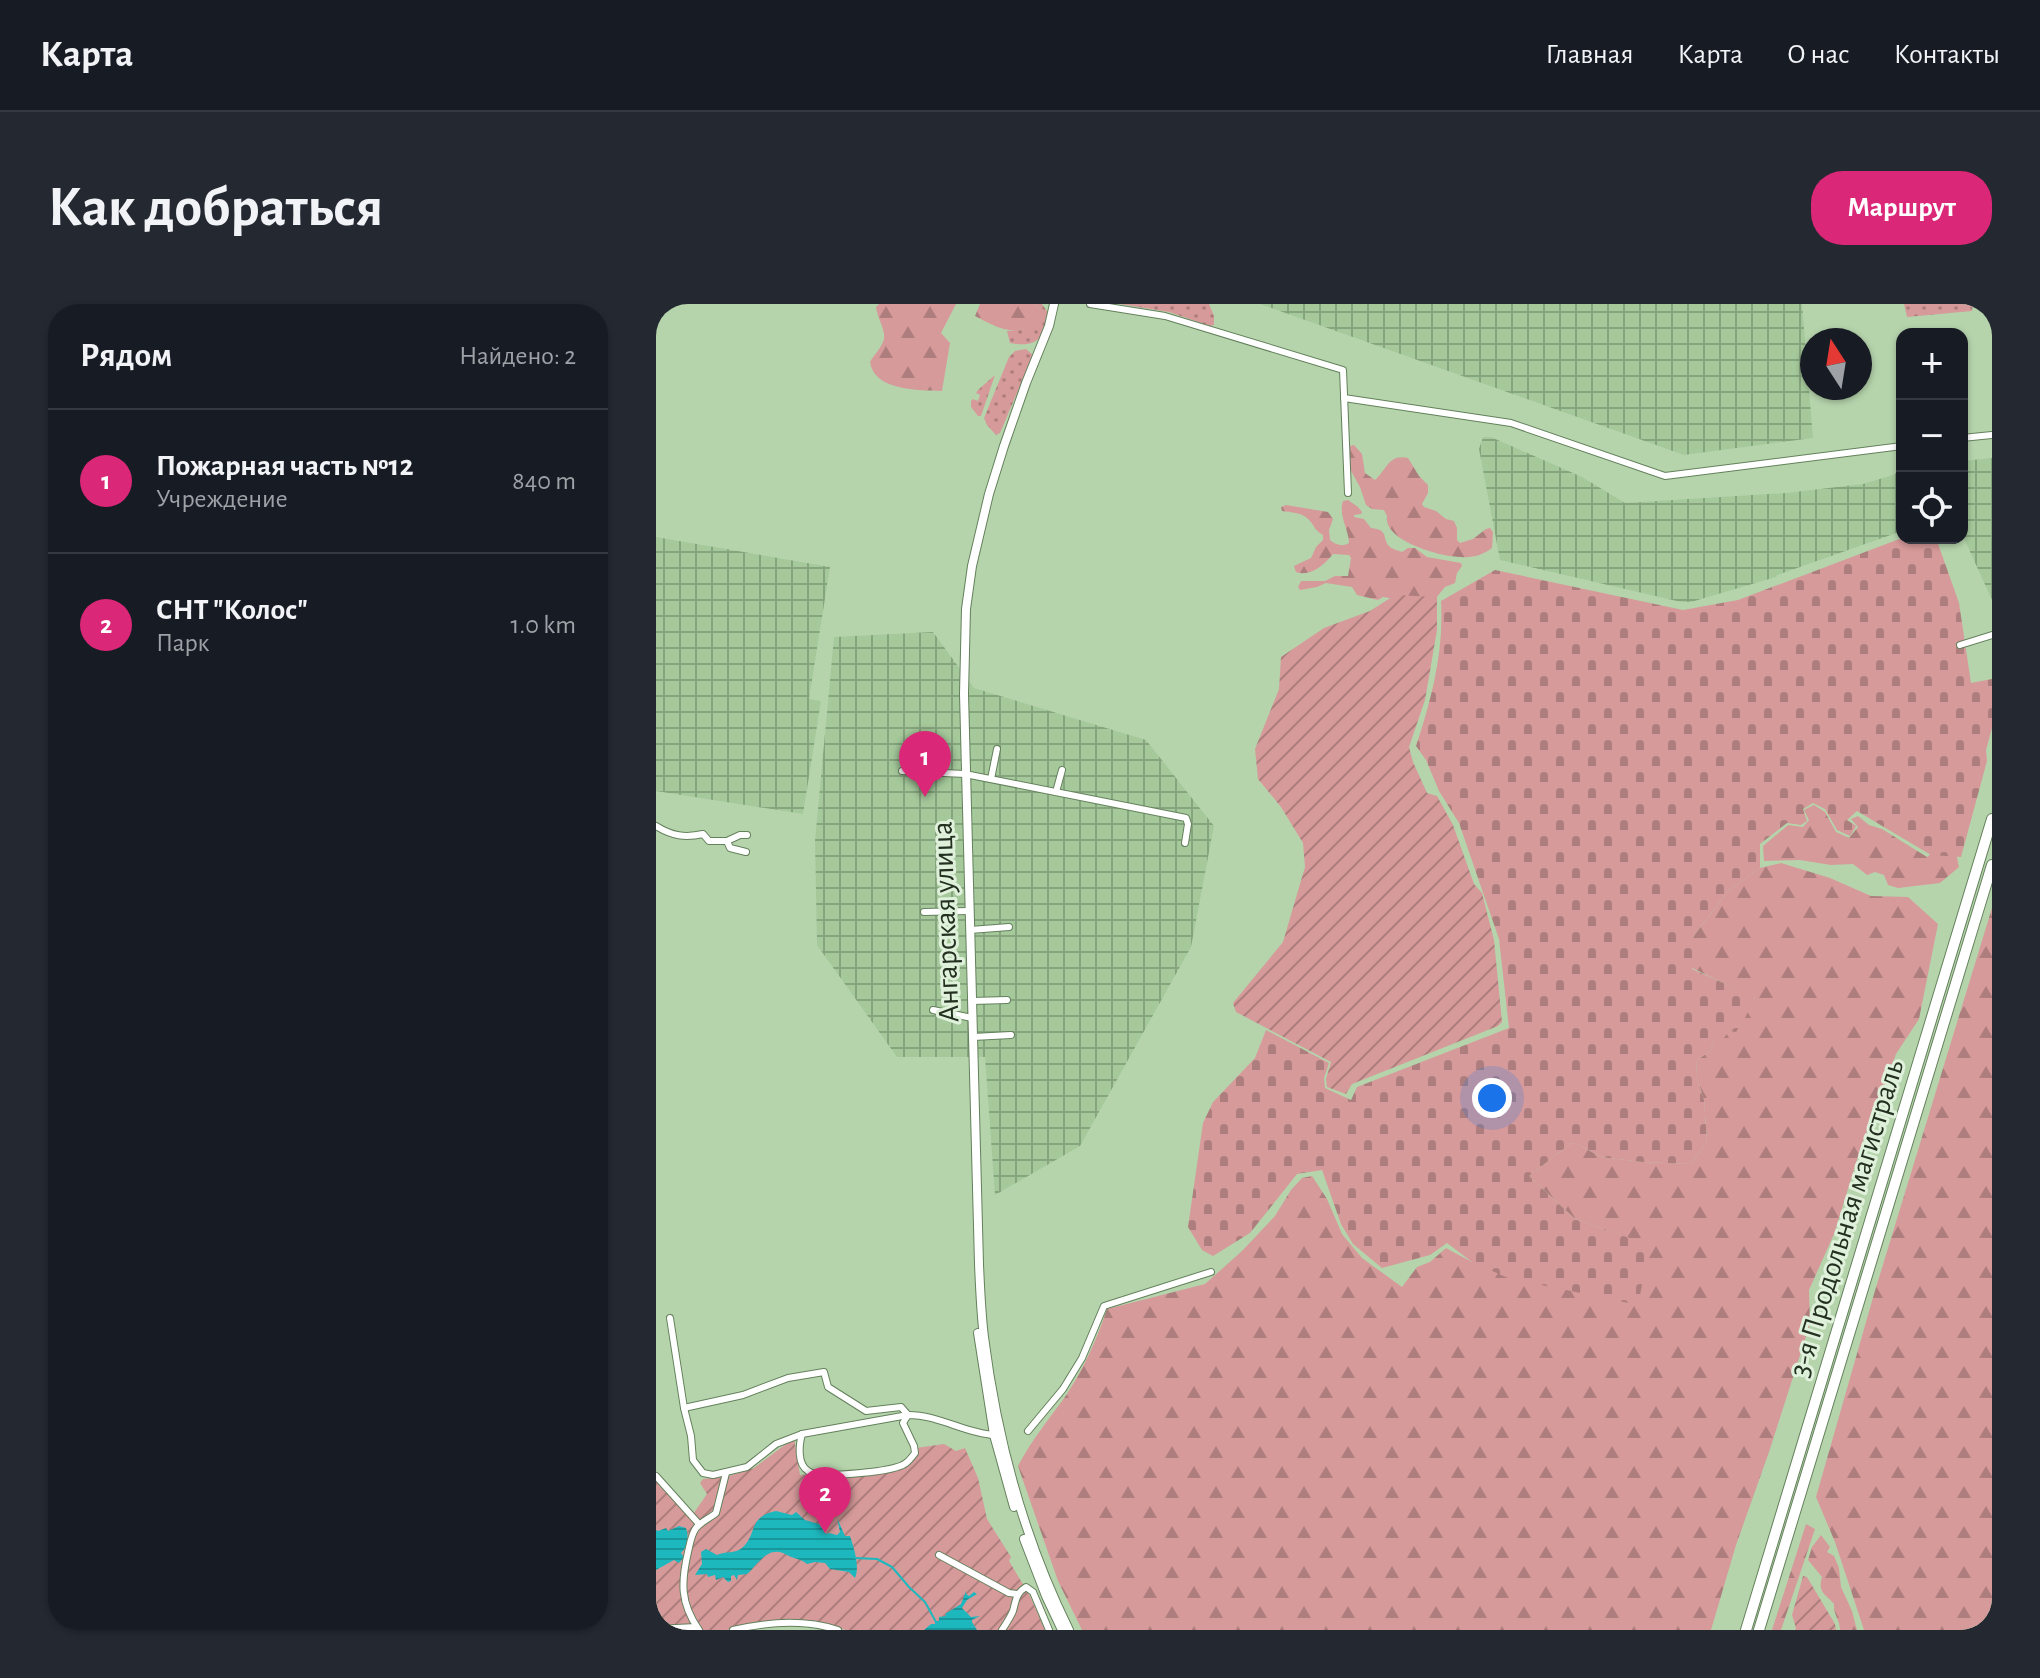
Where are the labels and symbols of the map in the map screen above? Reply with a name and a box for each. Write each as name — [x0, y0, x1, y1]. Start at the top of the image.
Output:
north arrow — [1800, 328, 1872, 400]
pin: 1 — [899, 731, 951, 797]
street label: Ангарская улица — [927, 821, 965, 1023]
street label: 3-я Продольная магистраль — [1784, 1056, 1910, 1380]
your location — [1472, 1078, 1512, 1118]
pin: 2 — [799, 1467, 851, 1533]

